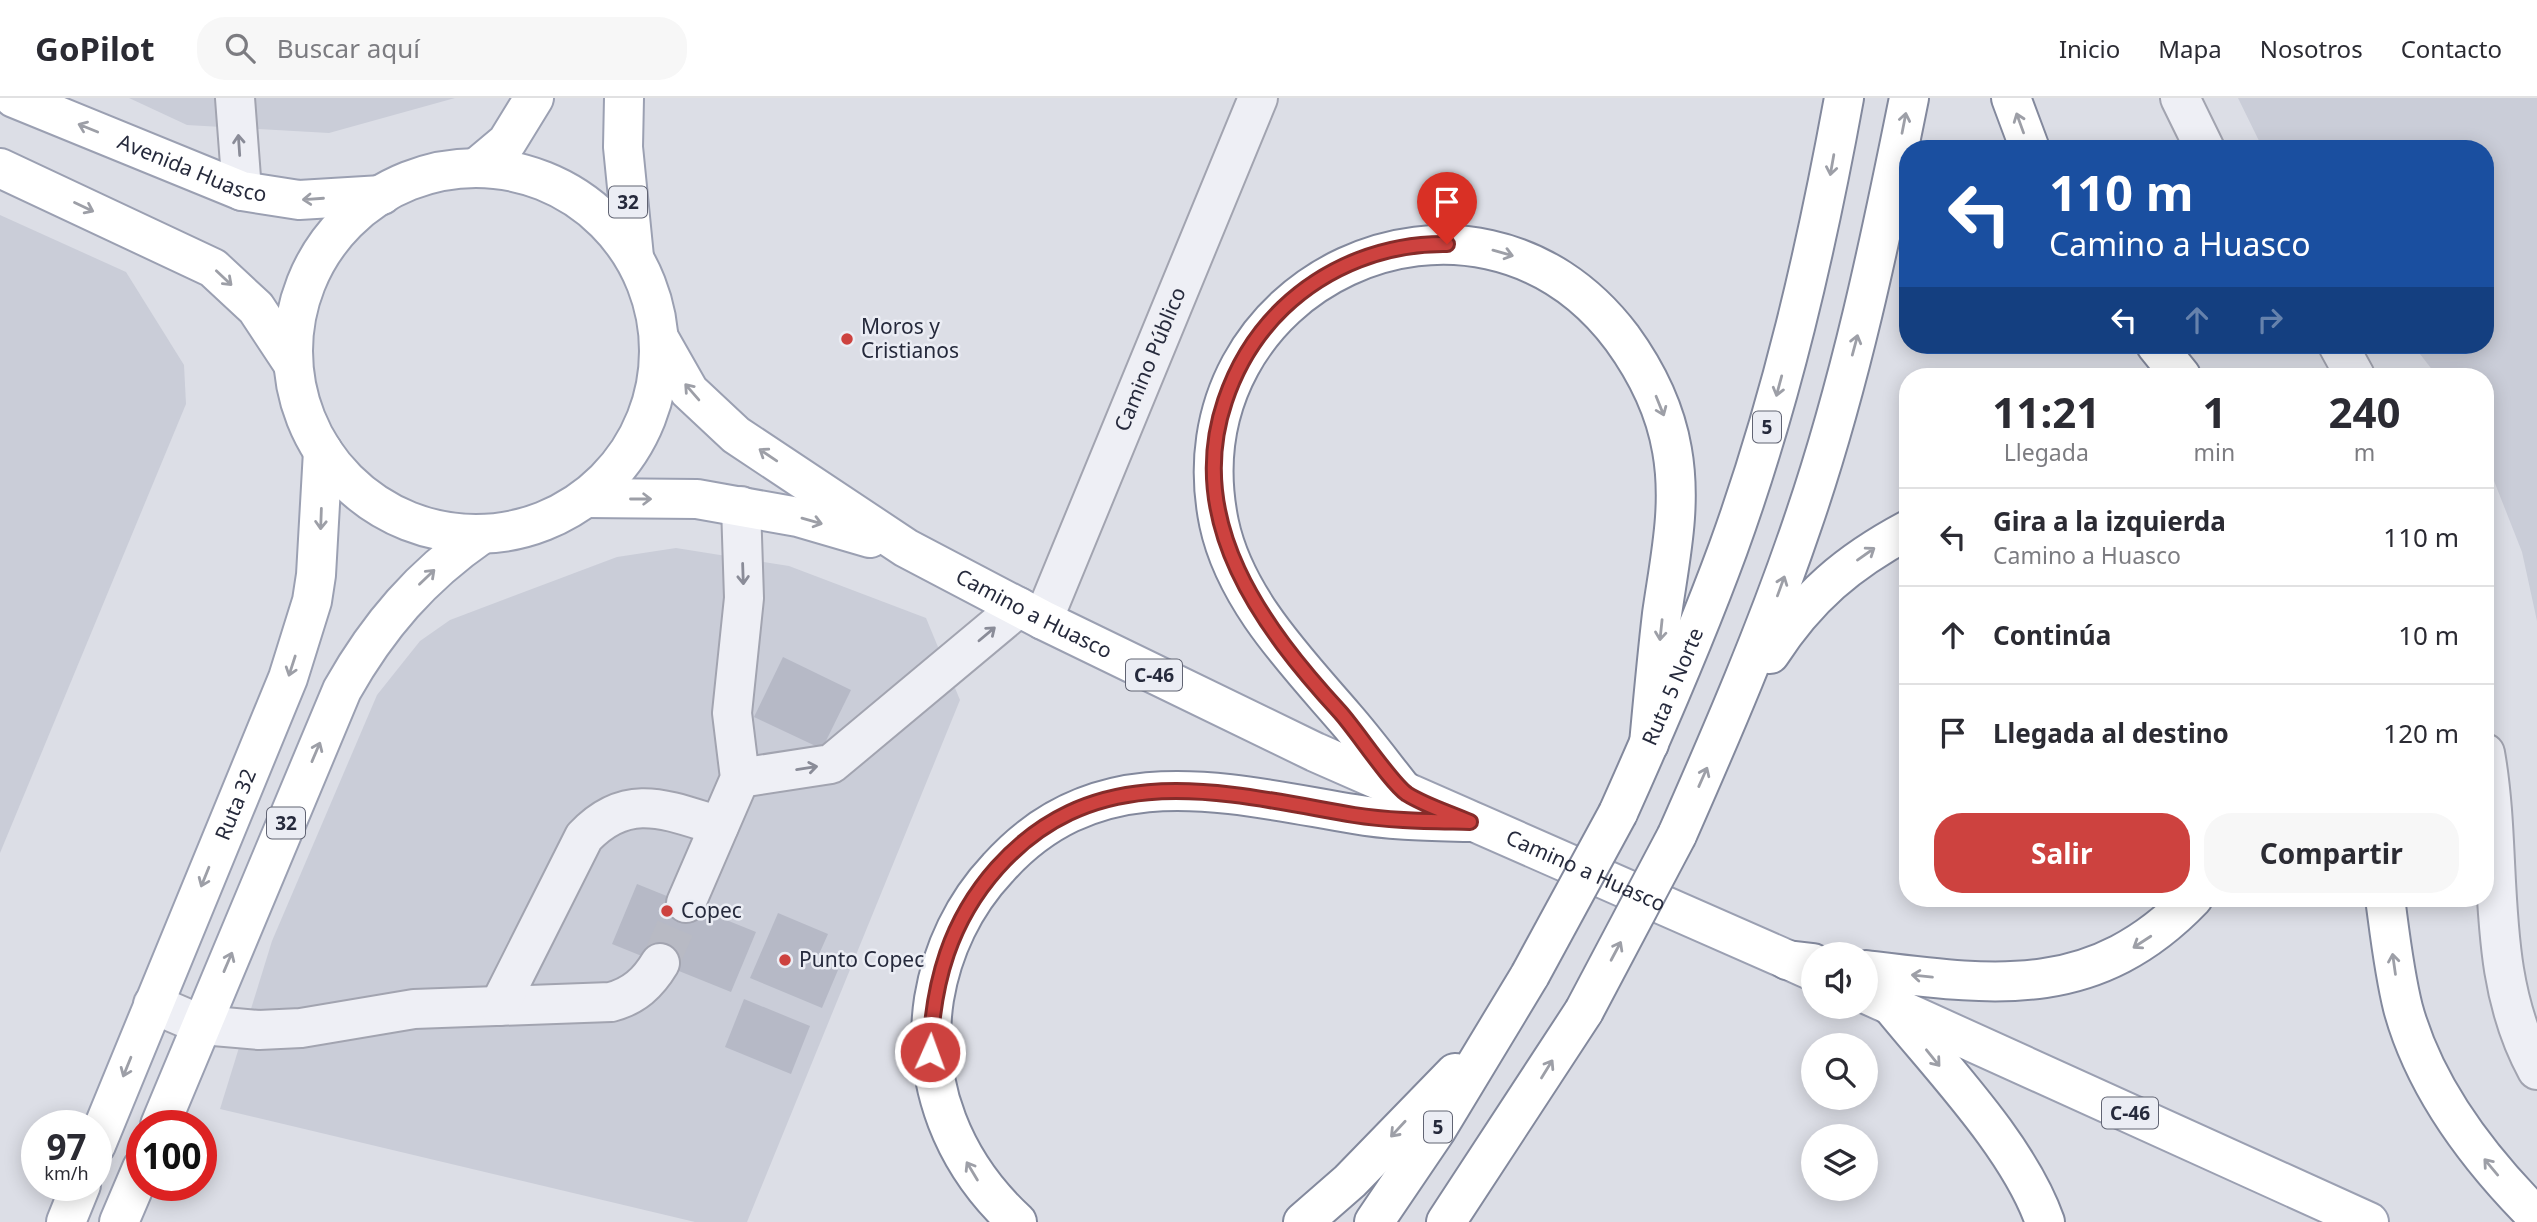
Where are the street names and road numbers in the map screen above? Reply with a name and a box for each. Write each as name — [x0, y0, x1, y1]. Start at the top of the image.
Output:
street label: Avenida Huasco — [114, 127, 269, 208]
road number: 32 — [609, 186, 647, 218]
street label: Camino Público — [1107, 283, 1192, 435]
road number: 5 — [1753, 412, 1781, 442]
street label: Camino a Huasco — [951, 562, 1117, 664]
street label: Ruta 5 Norte — [1635, 623, 1709, 749]
road number: C-46 — [1126, 660, 1182, 690]
street label: Ruta 32 — [208, 764, 262, 844]
road number: 32 — [267, 808, 305, 838]
street label: Camino a Huasco — [1502, 823, 1670, 918]
road number: C-46 — [2102, 1098, 2158, 1128]
road number: 5 — [1424, 1112, 1452, 1142]

